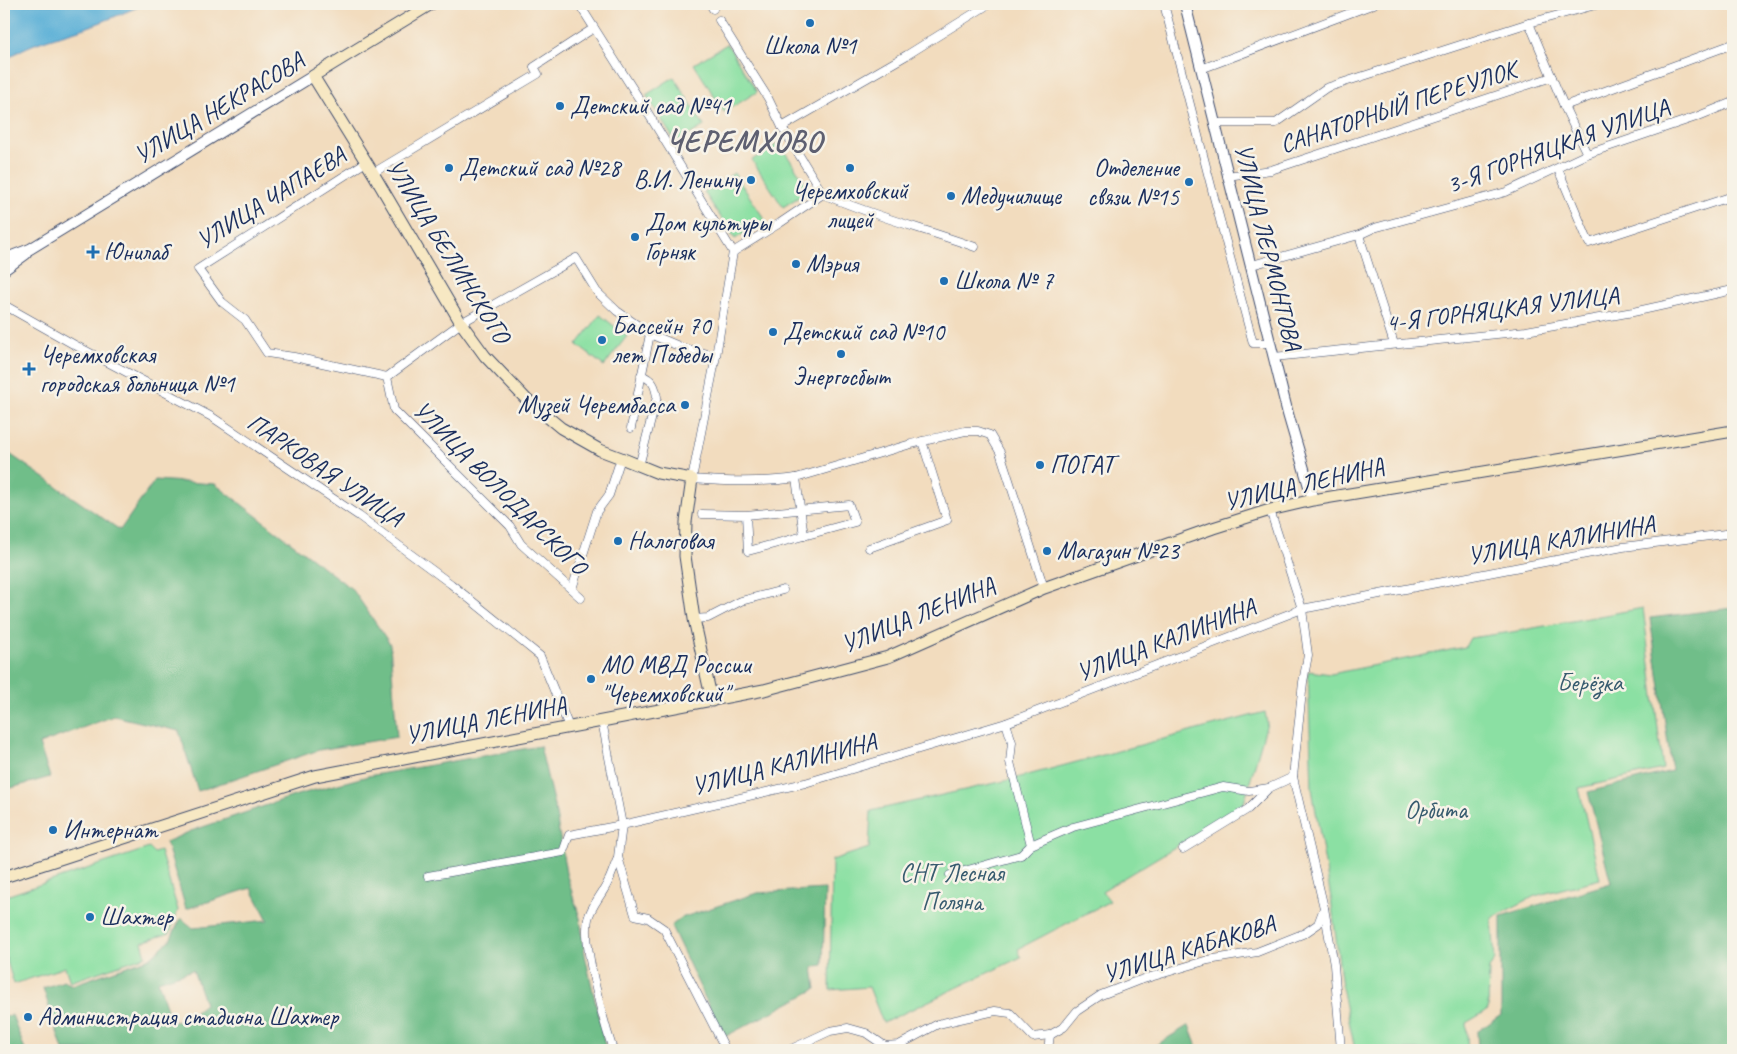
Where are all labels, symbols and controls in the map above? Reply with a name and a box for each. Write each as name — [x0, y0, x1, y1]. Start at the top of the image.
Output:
marker: Школа №1 — [804, 17, 816, 29]
place label: Школа №1 — [763, 30, 858, 62]
street label: УЛИЦА НЕКРАСОВА — [128, 44, 311, 171]
street label: САНАТОРНЫЙ ПЕРЕУЛОК — [1276, 52, 1525, 160]
place label: Детский сад №41 — [570, 90, 733, 122]
street label: 3-Я ГОРНЯЦКАЯ УЛИЦА — [1442, 91, 1674, 201]
marker: Детский сад №41 — [554, 100, 566, 112]
district label: ЧЕРЕМХОВО — [666, 122, 825, 160]
street label: УЛИЦА ЧАПАЕВА — [190, 139, 353, 257]
street label: УЛИЦА ЛЕРМОНТОВА — [1227, 141, 1309, 355]
place label: Детский сад №28 — [459, 152, 623, 184]
place label: Отделение связи №15 — [1087, 152, 1181, 213]
street label: УЛИЦА БЕЛИНСКОГО — [379, 153, 519, 351]
marker: Детский сад №28 — [443, 162, 455, 174]
marker: Черемховский лицей — [844, 162, 856, 174]
place label: В.И. Ленину — [634, 164, 743, 196]
marker: В.И. Ленину — [745, 174, 757, 186]
place label: Черемховский лицей — [792, 175, 910, 236]
marker: Отделение связи №15 — [1183, 176, 1195, 188]
place label: Медучилище — [961, 180, 1063, 212]
marker: Медучилище — [945, 190, 957, 202]
place label: Дом культуры Горняк — [645, 207, 772, 268]
marker: Дом культуры Горняк — [629, 231, 641, 243]
place label: Юнилаб — [104, 236, 173, 268]
marker: Юнилаб — [86, 245, 100, 259]
place label: Мэрия — [806, 248, 860, 280]
marker: Мэрия — [790, 258, 802, 270]
place label: Школа № 7 — [954, 265, 1055, 297]
marker: Школа № 7 — [938, 275, 950, 287]
street label: 4-Я ГОРНЯЦКАЯ УЛИЦА — [1384, 279, 1621, 339]
place label: Бассейн 70 лет Победы — [612, 310, 713, 371]
place label: Детский сад №10 — [783, 316, 946, 348]
marker: Детский сад №10 — [767, 326, 779, 338]
marker: Бассейн 70 лет Победы — [596, 334, 608, 346]
place label: Черемховская городская больница №1 — [40, 339, 237, 400]
marker: Энергосбыт — [835, 348, 847, 360]
place label: Энергосбыт — [793, 361, 892, 393]
marker: Черемховская городская больница №1 — [22, 362, 36, 376]
place label: Музей Черембасса — [518, 389, 677, 422]
street label: УЛИЦА ВОЛОДАРСКОГО — [406, 394, 596, 584]
marker: Музей Черембасса — [679, 399, 691, 411]
street label: ПАРКОВАЯ УЛИЦА — [241, 406, 410, 535]
place label: ПОГАТ — [1050, 449, 1121, 481]
street label: УЛИЦА ЛЕНИНА — [1221, 450, 1387, 518]
marker: ПОГАТ — [1034, 459, 1046, 471]
street label: УЛИЦА КАЛИНИНА — [1465, 508, 1658, 572]
place label: Налоговая — [628, 525, 716, 557]
marker: Налоговая — [612, 535, 624, 547]
place label: Магазин №23 — [1057, 535, 1181, 567]
marker: Магазин №23 — [1041, 545, 1053, 557]
street label: УЛИЦА ЛЕНИНА — [836, 569, 1000, 660]
street label: УЛИЦА КАЛИНИНА — [1072, 591, 1261, 689]
place label: МО МВД России "Черемховский" — [601, 649, 753, 710]
park label: Берёзка — [1557, 667, 1625, 700]
marker: МО МВД России "Черемховский" — [585, 673, 597, 685]
street label: УЛИЦА ЛЕНИНА — [403, 689, 570, 751]
street label: УЛИЦА КАЛИНИНА — [688, 725, 881, 802]
park label: Орбита — [1405, 794, 1469, 826]
place label: Интернат — [63, 814, 159, 846]
marker: Интернат — [47, 824, 59, 836]
park label: СНТ Лесная Поляна — [900, 857, 1006, 918]
place label: Шахтер — [100, 901, 174, 933]
street label: УЛИЦА КАБАКОВА — [1099, 907, 1280, 990]
marker: Шахтер — [84, 911, 96, 923]
place label: Администрация стадиона Шахтер — [38, 1001, 340, 1033]
marker: Администрация стадиона Шахтер — [22, 1011, 34, 1023]

